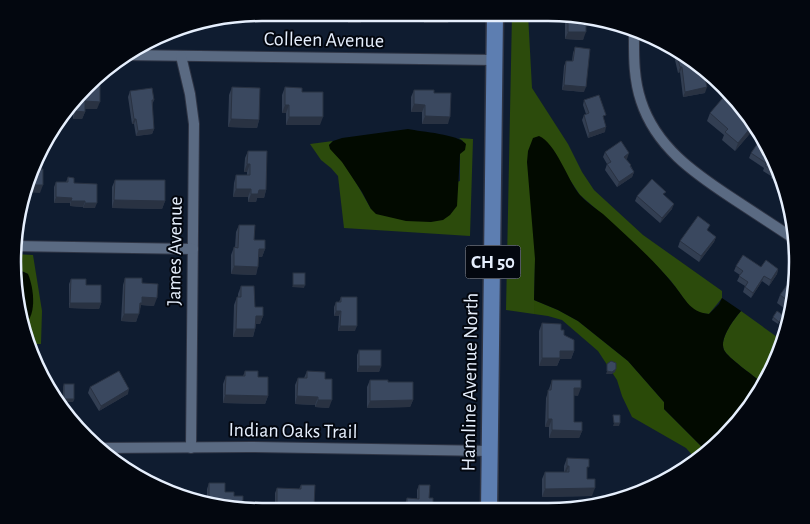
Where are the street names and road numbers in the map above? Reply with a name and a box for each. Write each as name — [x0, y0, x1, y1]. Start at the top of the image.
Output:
street label: Colleen Avenue — [264, 29, 384, 51]
street label: James Avenue — [164, 196, 186, 306]
road number: CH 50 — [466, 246, 520, 278]
street label: Hamline Avenue North — [458, 293, 482, 471]
street label: Indian Oaks Trail — [228, 420, 358, 442]

